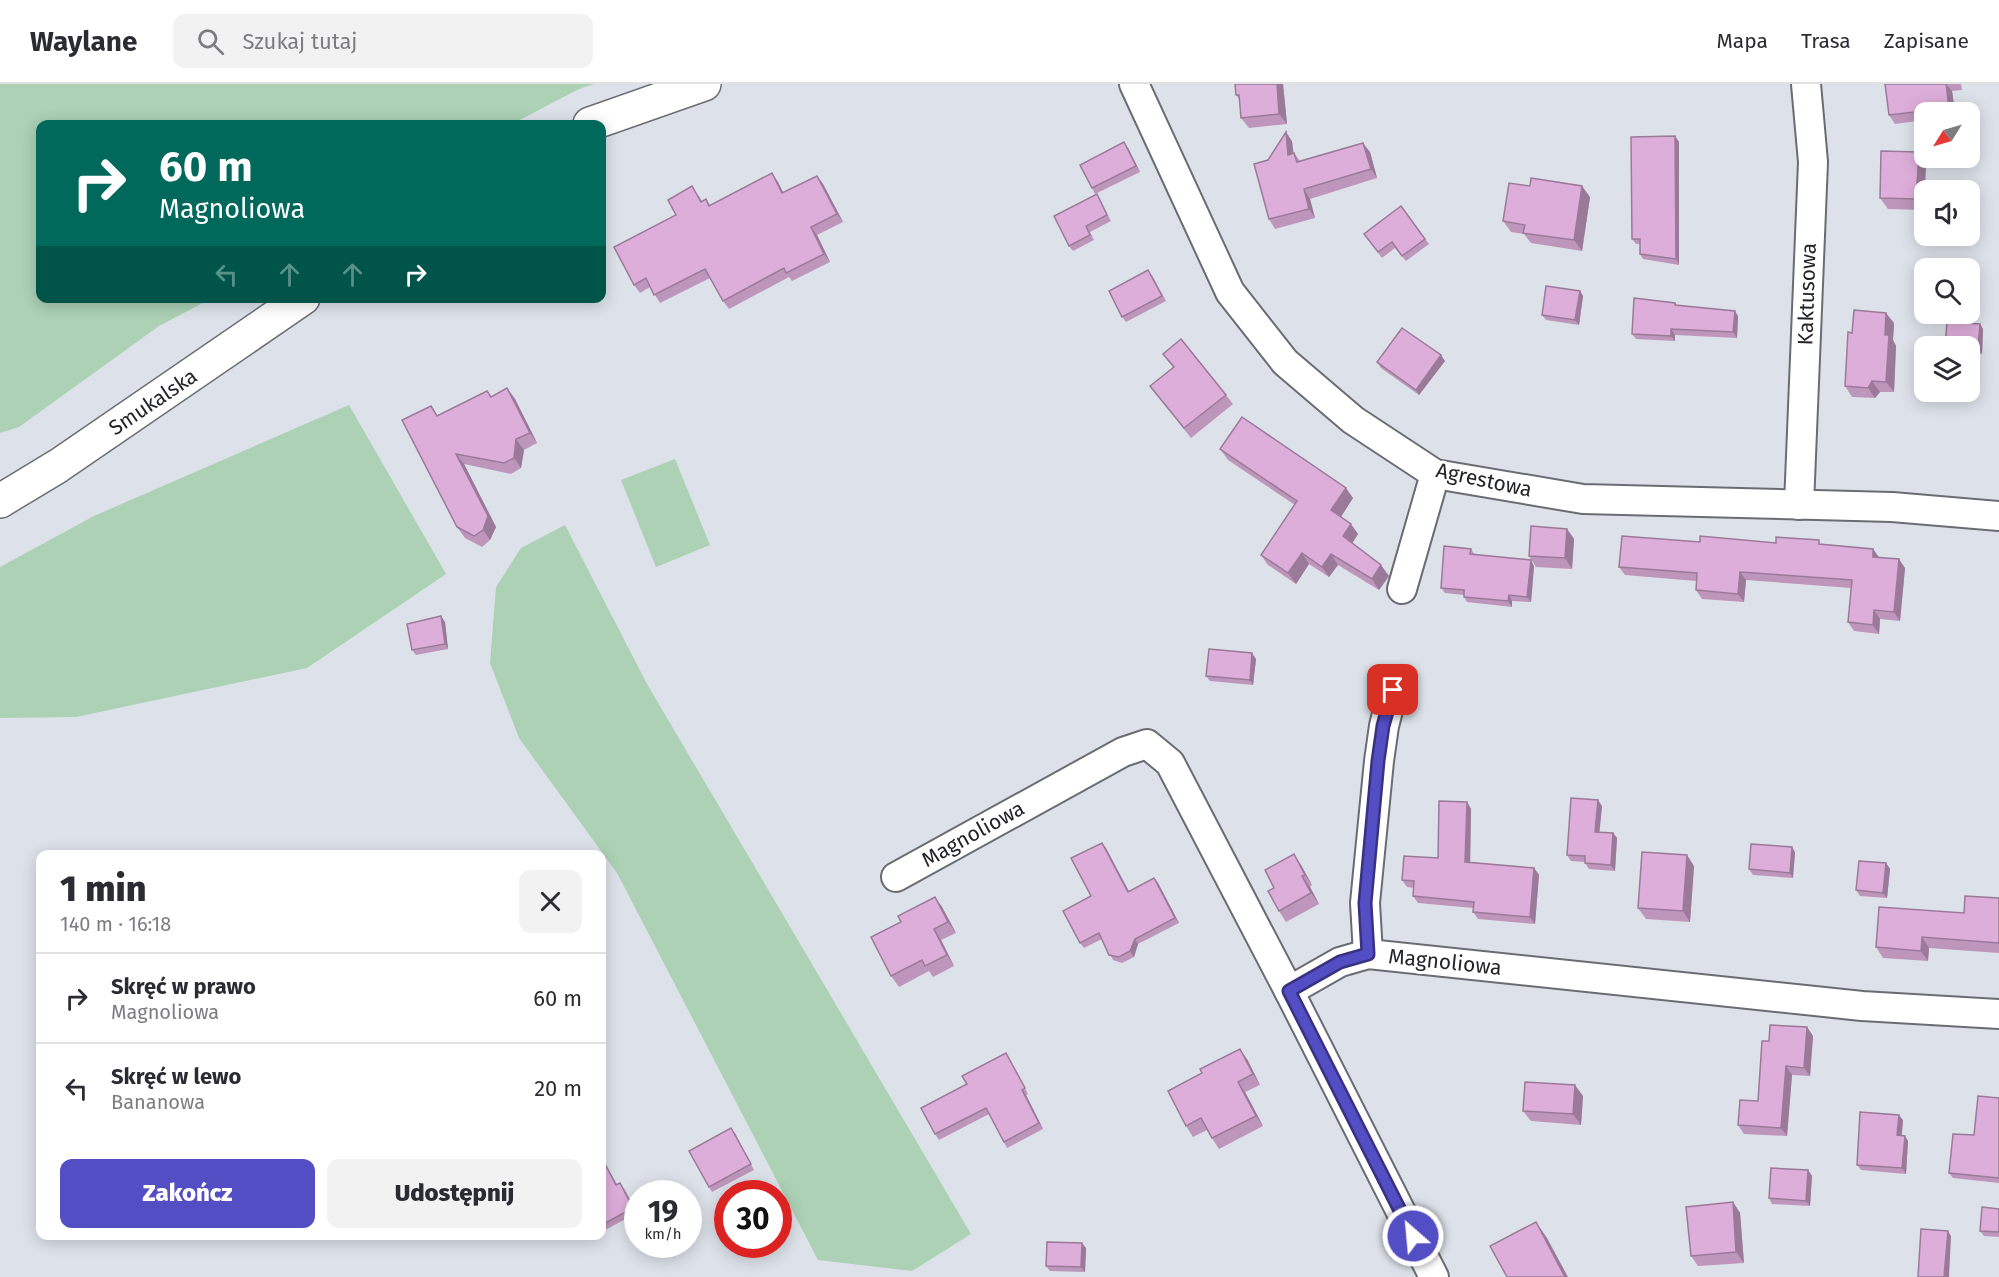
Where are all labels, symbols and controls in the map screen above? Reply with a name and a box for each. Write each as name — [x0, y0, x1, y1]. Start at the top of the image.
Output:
search box — [173, 14, 593, 68]
text: Waylane — [30, 25, 137, 58]
icon: search — [194, 25, 227, 58]
text: Szukaj tutaj — [242, 28, 358, 55]
text: Mapa — [1716, 28, 1768, 54]
text: Trasa — [1801, 28, 1851, 54]
text: Zapisane — [1884, 28, 1969, 54]
north arrow — [1914, 102, 1980, 168]
map controls — [1914, 102, 1980, 402]
text: 60 m — [159, 142, 253, 192]
icon: right — [60, 144, 138, 222]
button: sound — [1914, 180, 1980, 246]
text: Magnoliowa — [159, 193, 305, 225]
street label: Kaktusowa — [1792, 242, 1822, 346]
icon: left — [210, 258, 243, 291]
icon: ahead — [273, 258, 306, 291]
icon: ahead — [336, 258, 369, 291]
icon: right — [399, 258, 432, 291]
button: search — [1914, 258, 1980, 324]
button: layers — [1914, 336, 1980, 402]
street label: Smukalska — [104, 363, 202, 441]
street label: Agrestowa — [1434, 457, 1534, 503]
pin — [1367, 664, 1418, 715]
icon: arrive — [1376, 673, 1409, 706]
street label: Magnoliowa — [917, 795, 1029, 873]
text: 1 min — [60, 867, 146, 911]
button: close — [519, 870, 582, 933]
text: 140 m · 16:18 — [60, 912, 171, 936]
street label: Magnoliowa — [1387, 943, 1503, 981]
text: Skręć w prawo — [111, 973, 256, 1000]
icon: right — [60, 982, 93, 1015]
text: 60 m — [533, 985, 582, 1012]
text: Magnoliowa — [111, 1000, 219, 1024]
text: Skręć w lewo — [111, 1063, 241, 1090]
icon: left — [60, 1072, 93, 1105]
text: 20 m — [534, 1075, 582, 1102]
text: Bananowa — [111, 1090, 205, 1114]
button: Zakończ — [60, 1159, 315, 1228]
button: Udostępnij — [327, 1159, 582, 1228]
speed limit sign: 30 — [714, 1180, 792, 1258]
text: 19 — [648, 1194, 678, 1230]
position arrow — [1381, 1204, 1445, 1268]
text: km/h — [644, 1225, 682, 1243]

